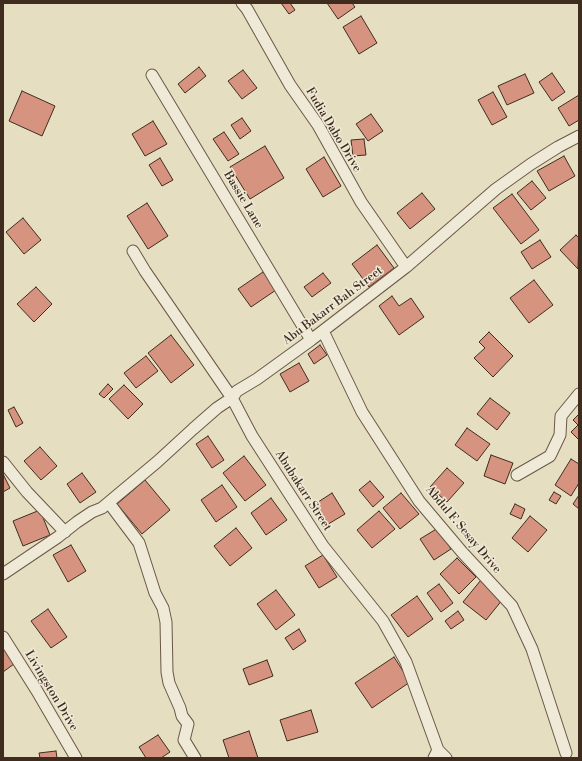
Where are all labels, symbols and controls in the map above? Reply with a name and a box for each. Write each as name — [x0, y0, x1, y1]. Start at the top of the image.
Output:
street label: Fudia Dabo Drive — [302, 85, 364, 175]
street label: Bassie Lane — [220, 169, 266, 231]
street label: Abu Bakarr Bah Street — [280, 264, 386, 348]
street label: Abubakarr Street — [272, 448, 334, 534]
street label: Abdul F. Sesay Drive — [422, 483, 504, 577]
street label: Livingston Drive — [21, 648, 81, 734]

